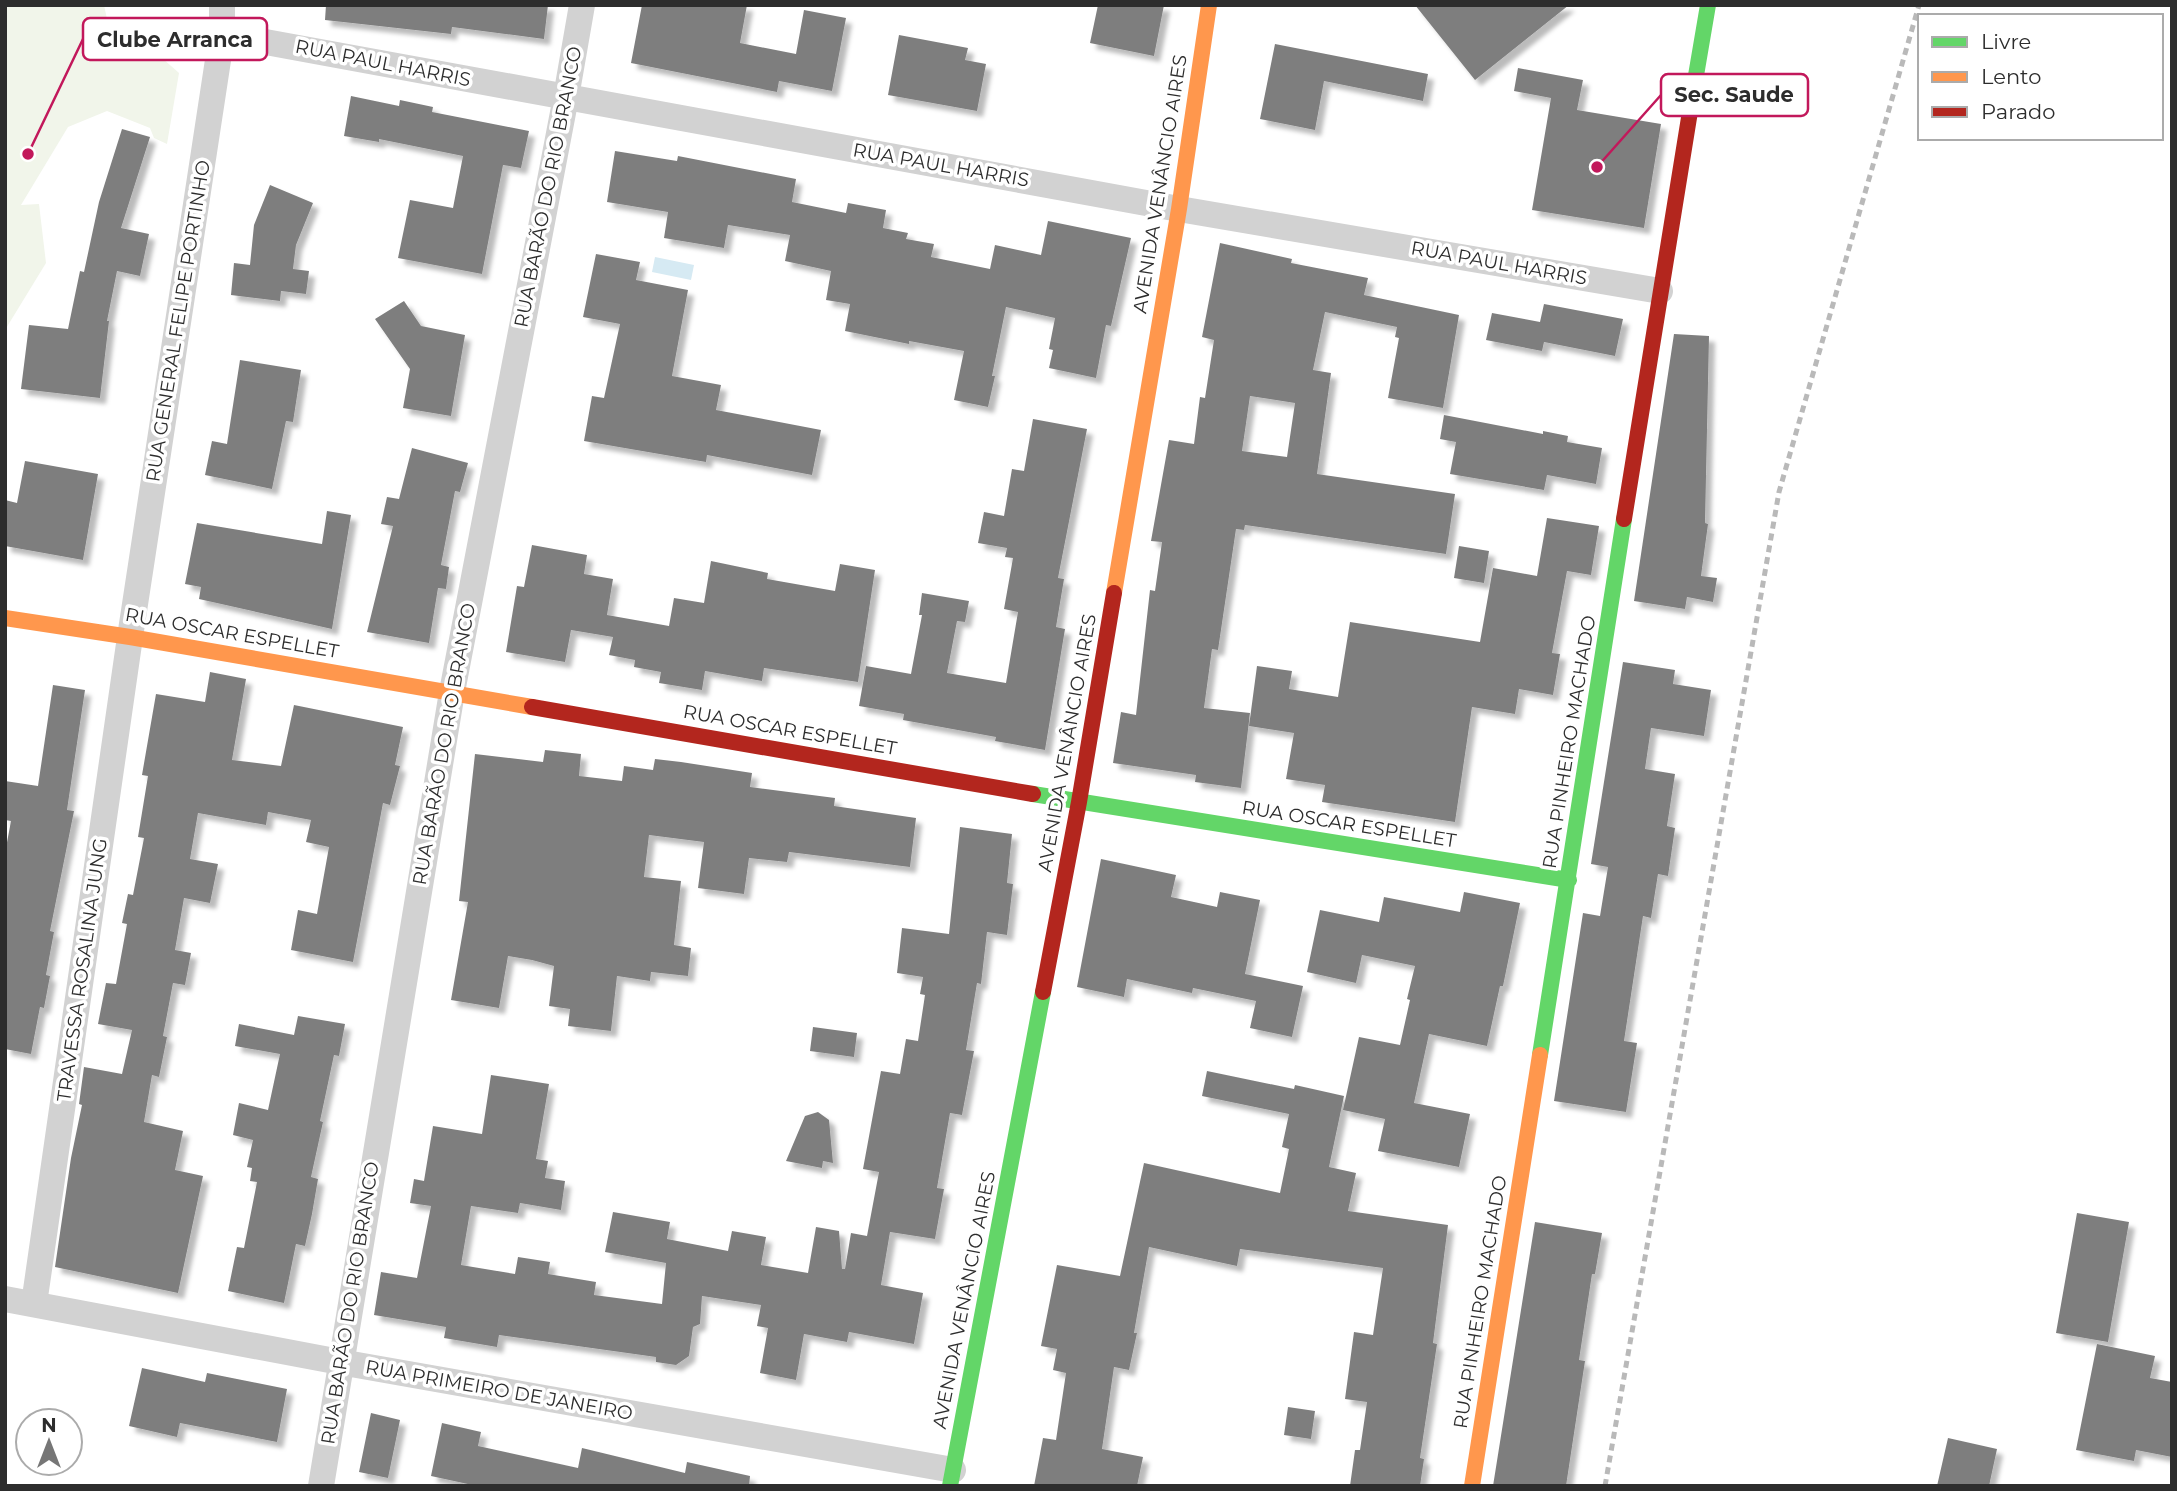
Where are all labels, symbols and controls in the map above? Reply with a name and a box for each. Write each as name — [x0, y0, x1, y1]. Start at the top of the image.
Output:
legend — [1918, 14, 2163, 140]
callout: Clube Arranca — [83, 18, 267, 60]
text: Clube Arranca — [97, 27, 253, 52]
text: Livre — [1981, 29, 2031, 54]
street label: RUA PAUL HARRIS — [293, 35, 473, 91]
street label: RUA BARÃO DO RIO BRANCO — [509, 44, 587, 330]
street label: AVENIDA VENÂNCIO AIRES — [1128, 53, 1192, 315]
text: Lento — [1981, 64, 2041, 89]
callout: Sec. Saude — [1661, 74, 1808, 116]
text: Sec. Saude — [1674, 82, 1794, 107]
text: Parado — [1981, 99, 2056, 124]
street label: RUA PAUL HARRIS — [851, 138, 1031, 192]
street label: RUA GENERAL FELIPE PORTINHO — [141, 158, 215, 484]
street label: RUA PAUL HARRIS — [1409, 236, 1589, 290]
street label: RUA BARÃO DO RIO BRANCO — [408, 601, 480, 887]
street label: RUA OSCAR ESPELLET — [123, 603, 341, 663]
street label: AVENIDA VENÂNCIO AIRES — [1033, 612, 1101, 874]
street label: RUA PINHEIRO MACHADO — [1538, 614, 1600, 870]
street label: RUA OSCAR ESPELLET — [681, 700, 899, 760]
street label: RUA OSCAR ESPELLET — [1240, 796, 1458, 852]
street label: TRAVESSA ROSALINA JUNG — [52, 837, 112, 1103]
street label: RUA BARÃO DO RIO BRANCO — [316, 1160, 384, 1446]
street label: AVENIDA VENÂNCIO AIRES — [928, 1169, 1000, 1431]
street label: RUA PINHEIRO MACHADO — [1449, 1174, 1511, 1430]
street label: RUA PRIMEIRO DE JANEIRO — [364, 1355, 634, 1425]
north arrow — [14, 1407, 84, 1477]
text: N — [41, 1414, 57, 1437]

